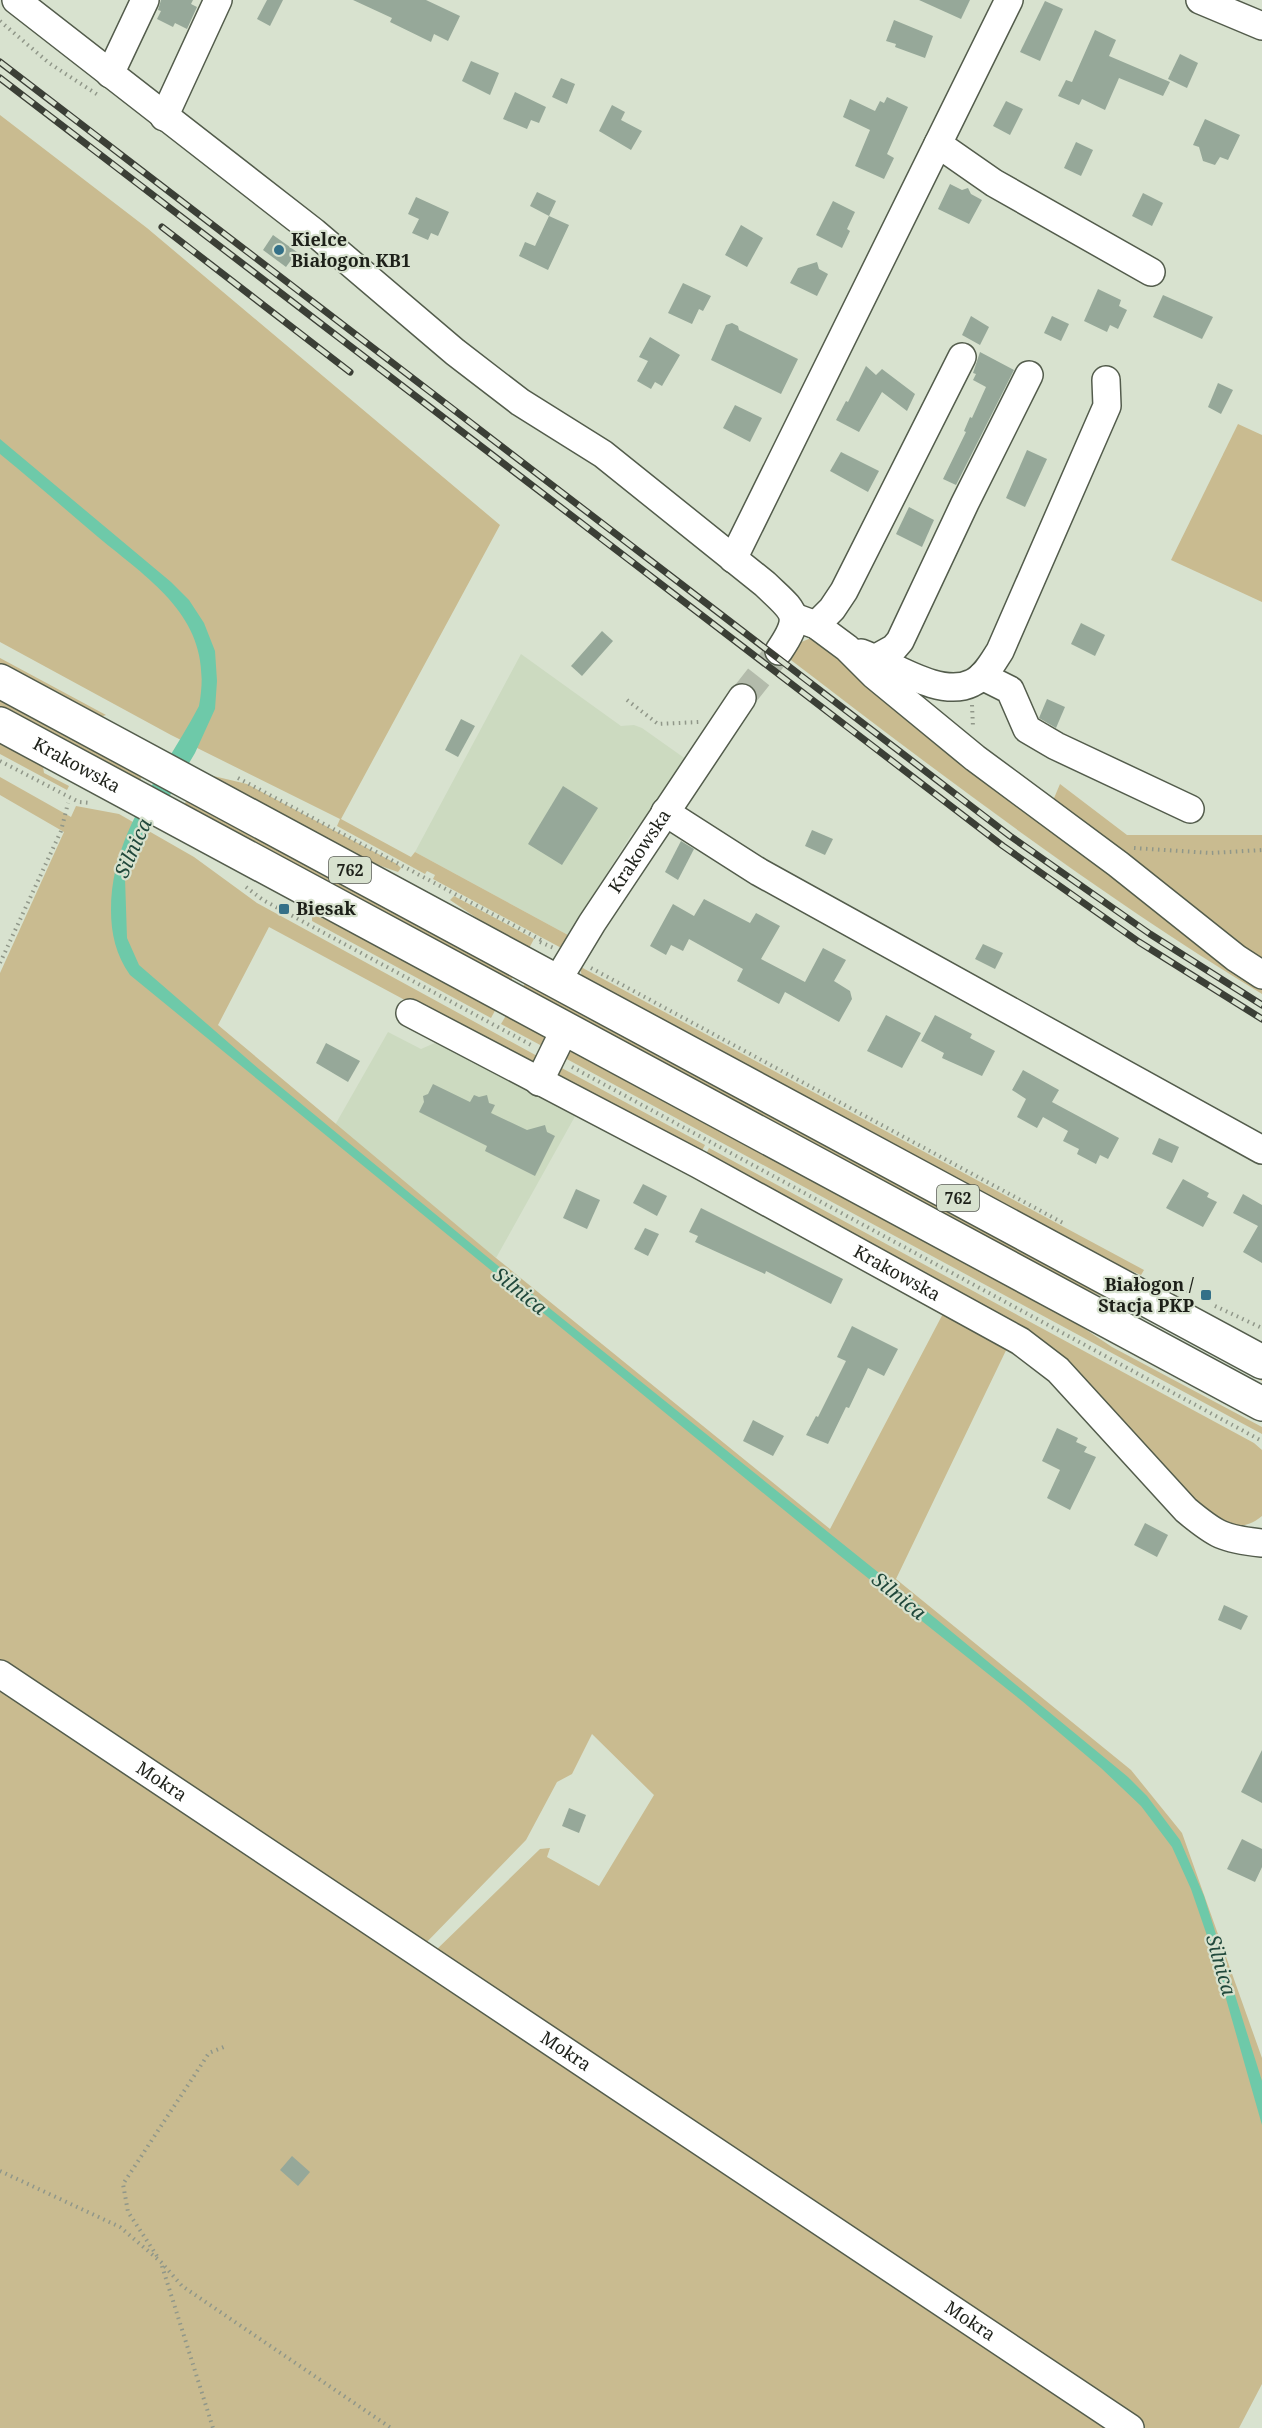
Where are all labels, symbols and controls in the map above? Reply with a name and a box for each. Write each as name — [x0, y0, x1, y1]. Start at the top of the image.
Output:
place label: Kielce Białogon KB1 — [291, 227, 411, 272]
marker: Kielce Białogon KB1 — [272, 243, 286, 257]
street label: Krakowska — [29, 731, 125, 798]
street label: Krakowska — [602, 804, 676, 897]
water label: Silnica — [108, 813, 158, 882]
road number: 762 — [329, 857, 371, 883]
place label: Biesak — [296, 896, 356, 920]
marker: Biesak — [277, 902, 291, 916]
road number: 762 — [937, 1185, 979, 1211]
street label: Krakowska — [850, 1239, 945, 1306]
water label: Silnica — [488, 1260, 553, 1321]
place label: Białogon / Stacja PKP — [1098, 1272, 1195, 1317]
marker: Białogon / Stacja PKP — [1199, 1288, 1213, 1302]
water label: Silnica — [867, 1565, 932, 1626]
street label: Mokra — [132, 1755, 192, 1806]
water label: Silnica — [1200, 1931, 1243, 1999]
street label: Mokra — [536, 2025, 596, 2076]
street label: Mokra — [940, 2295, 1000, 2346]

